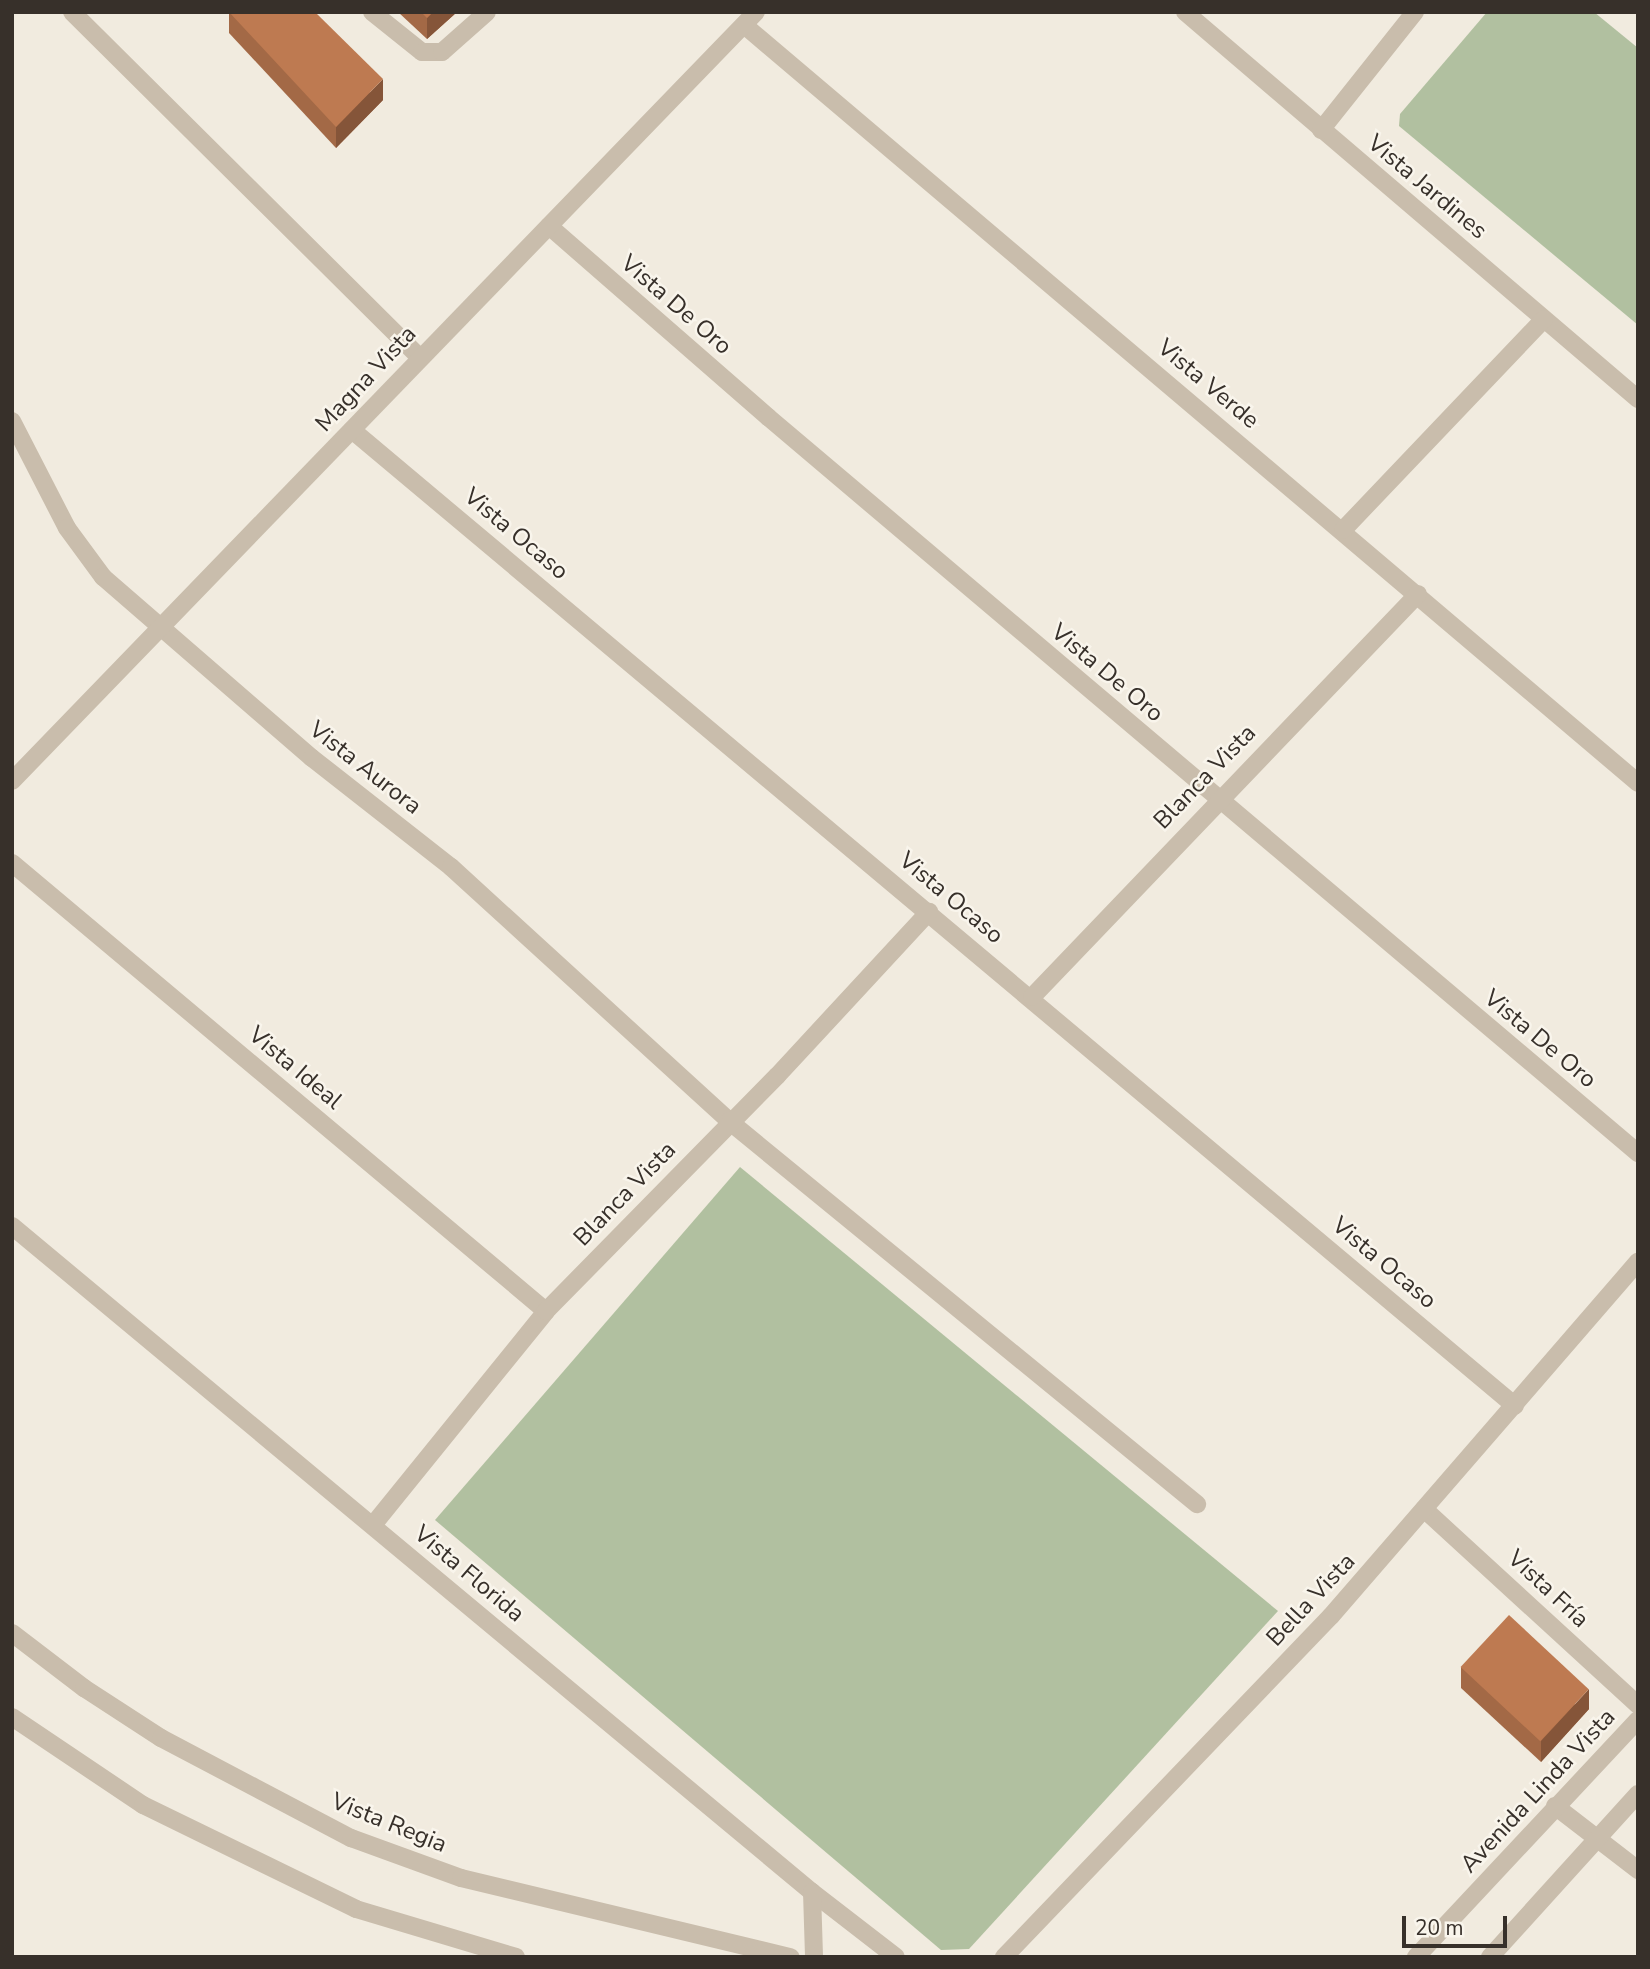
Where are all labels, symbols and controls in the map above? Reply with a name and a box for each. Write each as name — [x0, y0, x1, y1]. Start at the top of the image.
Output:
street label: Vista Jardines — [1361, 129, 1493, 245]
street label: Vista De Oro — [615, 249, 737, 361]
street label: Magna Vista — [310, 320, 422, 438]
street label: Vista Verde — [1151, 333, 1265, 435]
street label: Vista Ocaso — [458, 482, 574, 586]
street label: Vista De Oro — [1045, 618, 1169, 728]
street label: Vista Aurora — [303, 715, 427, 821]
street label: Blanca Vista — [1148, 719, 1262, 835]
street label: Vista Ocaso — [893, 846, 1009, 950]
street label: Vista De Oro — [1478, 984, 1602, 1094]
street label: Vista Ideal — [242, 1020, 348, 1116]
street label: Blanca Vista — [568, 1136, 682, 1252]
street label: Vista Ocaso — [1326, 1211, 1442, 1315]
street label: Vista Florida — [408, 1520, 530, 1628]
street label: Vista Fría — [1501, 1544, 1595, 1634]
street label: Bella Vista — [1261, 1547, 1361, 1653]
street label: Avenida Linda Vista — [1455, 1703, 1621, 1879]
street label: Vista Regia — [327, 1787, 451, 1859]
scale bar — [1405, 1902, 1510, 1946]
text: 20 m — [1415, 1914, 1464, 1942]

